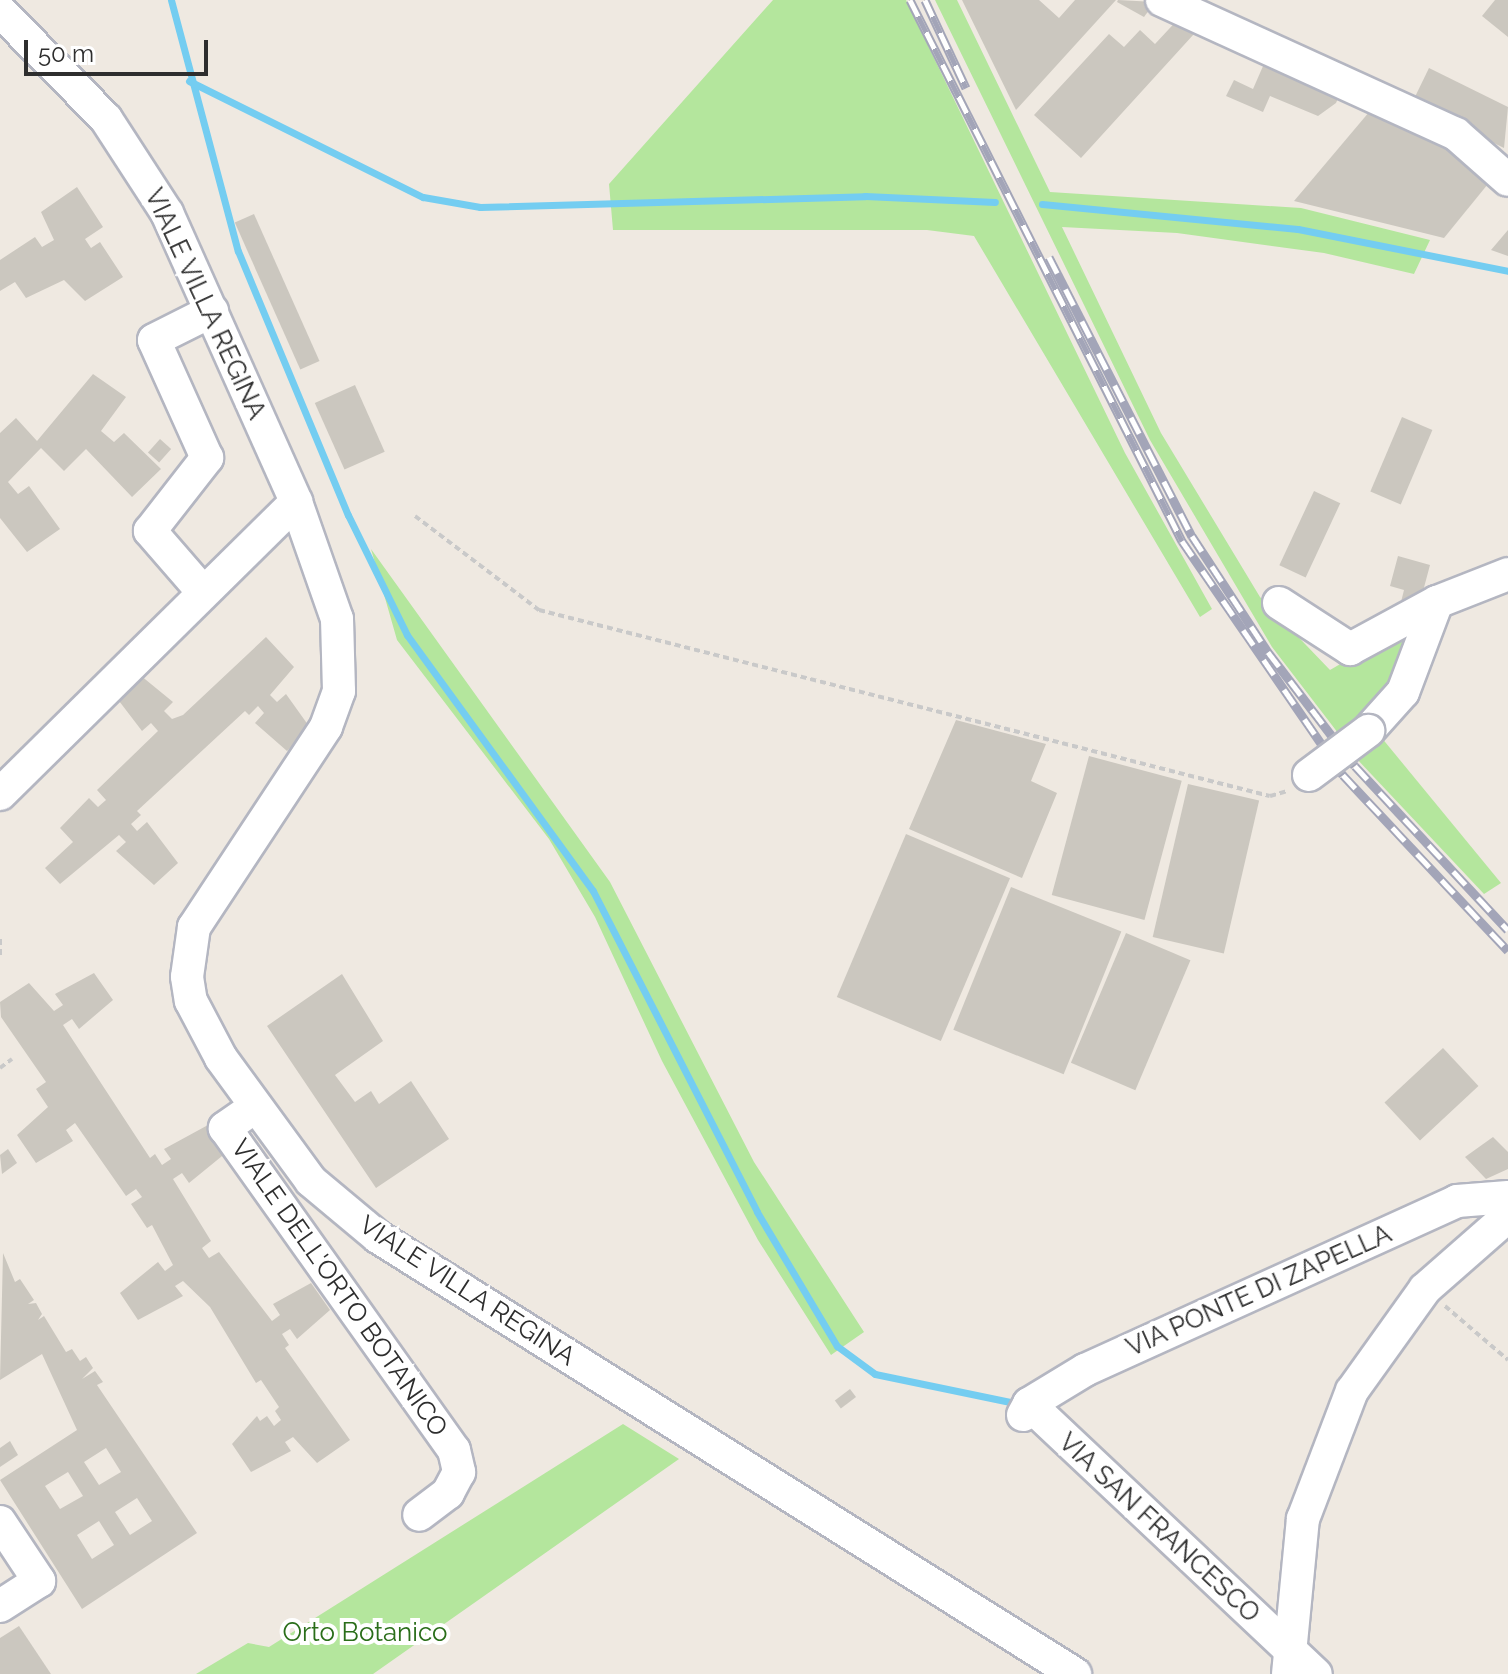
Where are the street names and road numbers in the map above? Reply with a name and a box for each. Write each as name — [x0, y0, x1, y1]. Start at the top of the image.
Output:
street label: VIALE VILLA REGINA — [137, 183, 273, 425]
street label: VIALE DELL'ORTO BOTANICO — [224, 1133, 454, 1443]
street label: VIALE VILLA REGINA — [352, 1209, 582, 1373]
street label: VIA PONTE DI ZAPELLA — [1121, 1218, 1397, 1364]
street label: VIA SAN FRANCESCO — [1052, 1426, 1266, 1630]

